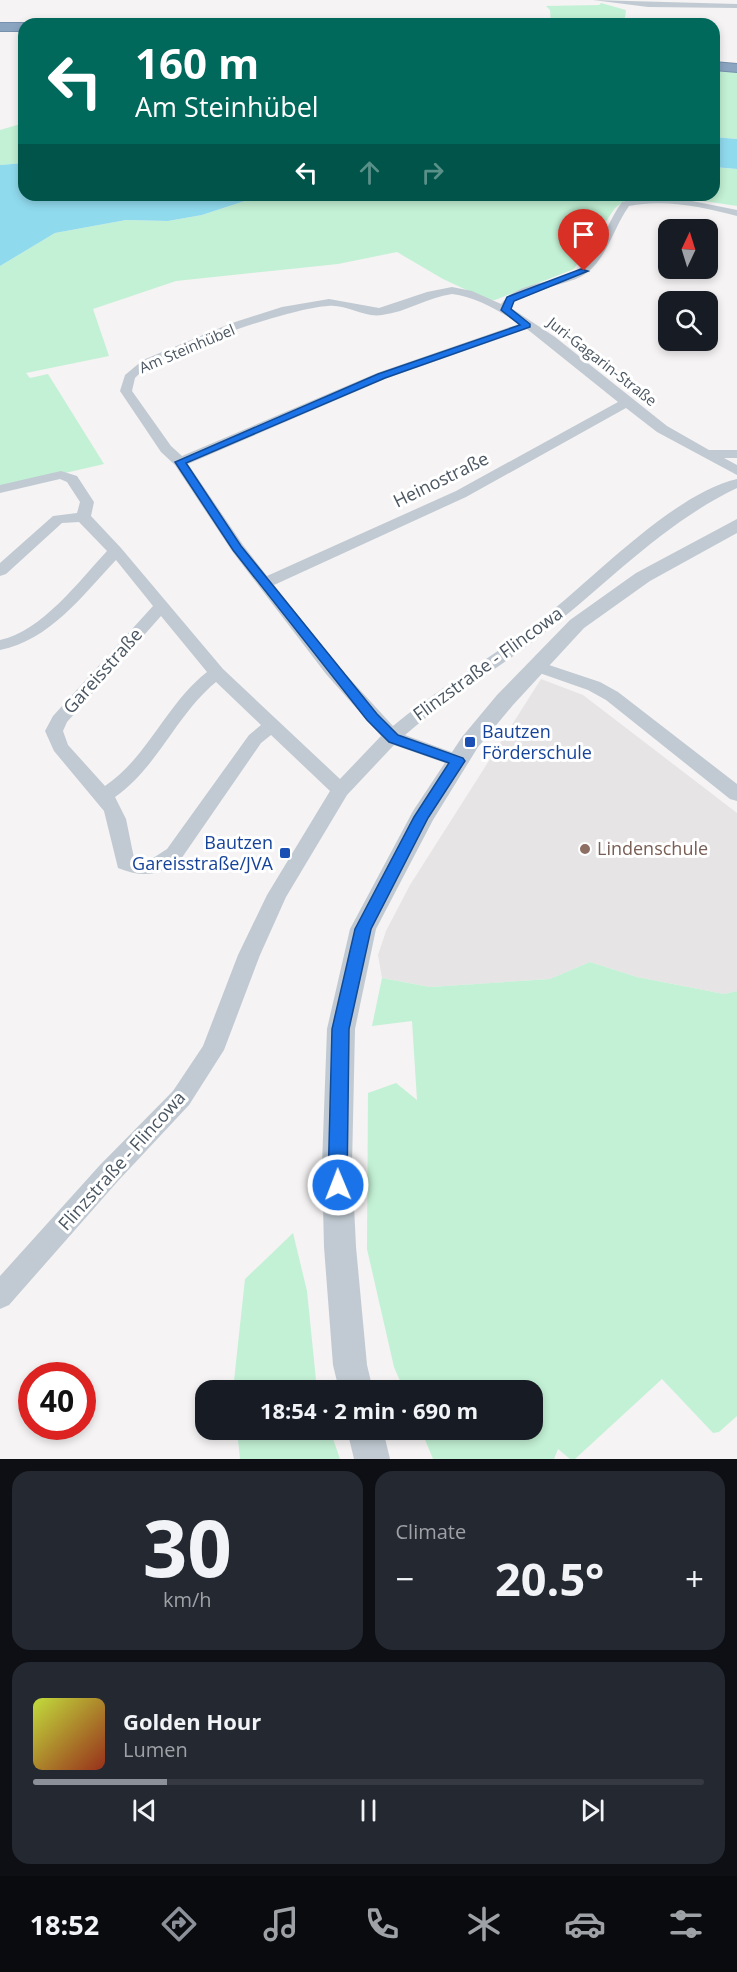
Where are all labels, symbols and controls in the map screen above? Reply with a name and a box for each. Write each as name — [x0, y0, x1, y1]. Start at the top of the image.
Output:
text: 160 m — [135, 34, 259, 91]
icon: left — [36, 42, 114, 120]
text: Am Steinhübel — [135, 88, 319, 125]
icon: left — [290, 156, 323, 189]
icon: ahead — [353, 156, 386, 189]
icon: right — [416, 156, 449, 189]
pin — [558, 209, 609, 271]
icon: arrive — [567, 218, 600, 251]
north arrow — [658, 219, 718, 279]
map controls — [658, 219, 718, 351]
button: search — [658, 291, 718, 351]
street label: Juri-Gagarin-Straße — [542, 311, 661, 410]
street label: Am Steinhübel — [136, 319, 237, 377]
street label: Heinostraße — [389, 446, 492, 513]
street label: Flinzstraße - Flincowa — [408, 601, 567, 726]
street label: Gareisstraße — [57, 622, 147, 718]
place label: Bautzen Förderschule — [482, 719, 592, 764]
marker: Bautzen Förderschule — [463, 735, 477, 749]
place label: Bautzen Gareisstraße/JVA — [132, 830, 274, 875]
place label: Lindenschule — [597, 836, 708, 860]
marker: Lindenschule — [578, 842, 592, 856]
marker: Bautzen Gareisstraße/JVA — [278, 846, 292, 860]
street label: Flinzstraße - Flincowa — [52, 1086, 190, 1235]
position arrow — [306, 1153, 370, 1217]
speed limit sign: 40 — [18, 1362, 96, 1440]
text: 18:54 · 2 min · 690 m — [260, 1395, 478, 1425]
text: 30 — [143, 1494, 232, 1600]
text: Climate — [396, 1518, 466, 1545]
text: 20.5° — [495, 1548, 604, 1609]
text: − — [396, 1556, 414, 1601]
text: + — [685, 1556, 704, 1601]
text: km/h — [163, 1586, 212, 1613]
text: Golden Hour — [123, 1706, 261, 1736]
text: Lumen — [123, 1736, 188, 1763]
icon: previous — [128, 1794, 161, 1827]
icon: pause — [352, 1794, 385, 1827]
icon: next — [576, 1794, 609, 1827]
icon: directions — [158, 1903, 200, 1945]
icon: music — [260, 1903, 302, 1945]
icon: phone — [361, 1903, 403, 1945]
icon: climate — [463, 1903, 505, 1945]
icon: car — [564, 1903, 606, 1945]
icon: filters — [665, 1903, 707, 1945]
text: 18:52 — [30, 1906, 99, 1943]

